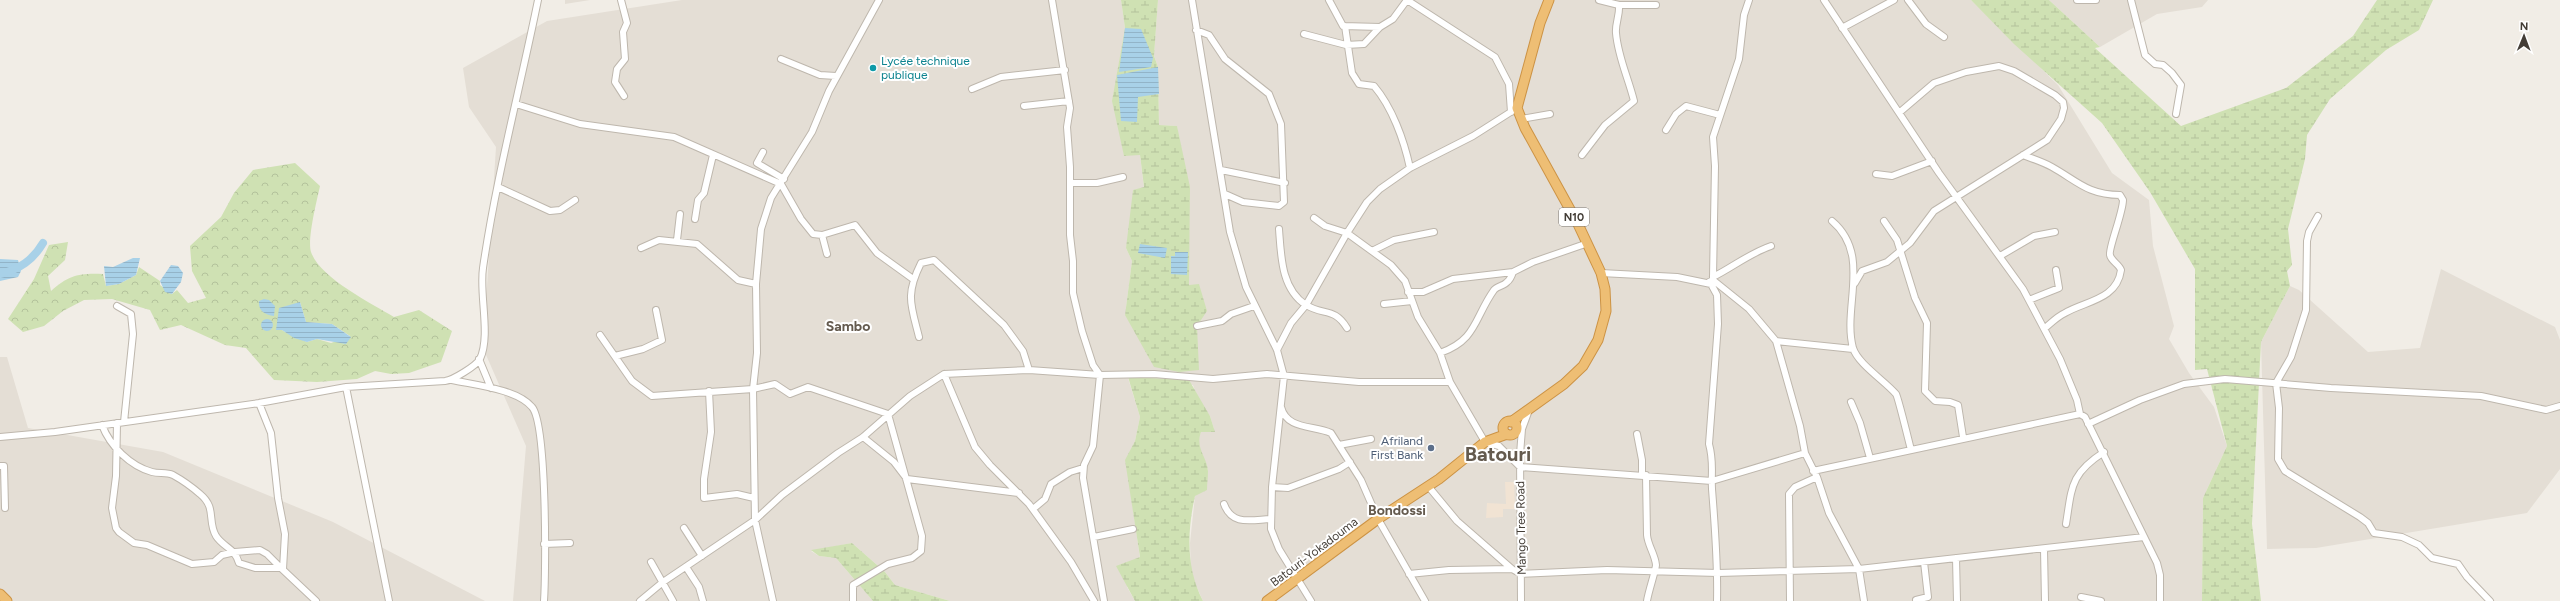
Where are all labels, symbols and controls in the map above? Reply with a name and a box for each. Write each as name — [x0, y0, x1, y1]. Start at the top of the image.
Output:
north arrow — [2504, 16, 2544, 56]
text: N — [2520, 20, 2529, 33]
place label: Lycée technique publique — [881, 54, 970, 82]
marker: Lycée technique publique — [868, 63, 878, 73]
road number: N10 — [1559, 208, 1589, 226]
district label: Sambo — [826, 318, 870, 335]
place label: Afriland First Bank — [1371, 434, 1423, 462]
district label: Batouri — [1465, 442, 1531, 466]
marker: Afriland First Bank — [1426, 443, 1436, 453]
street label: Mango Tree Road — [1513, 481, 1529, 575]
district label: Bondossi — [1368, 502, 1426, 519]
street label: Batouri-Yokadouma — [1268, 515, 1360, 589]

